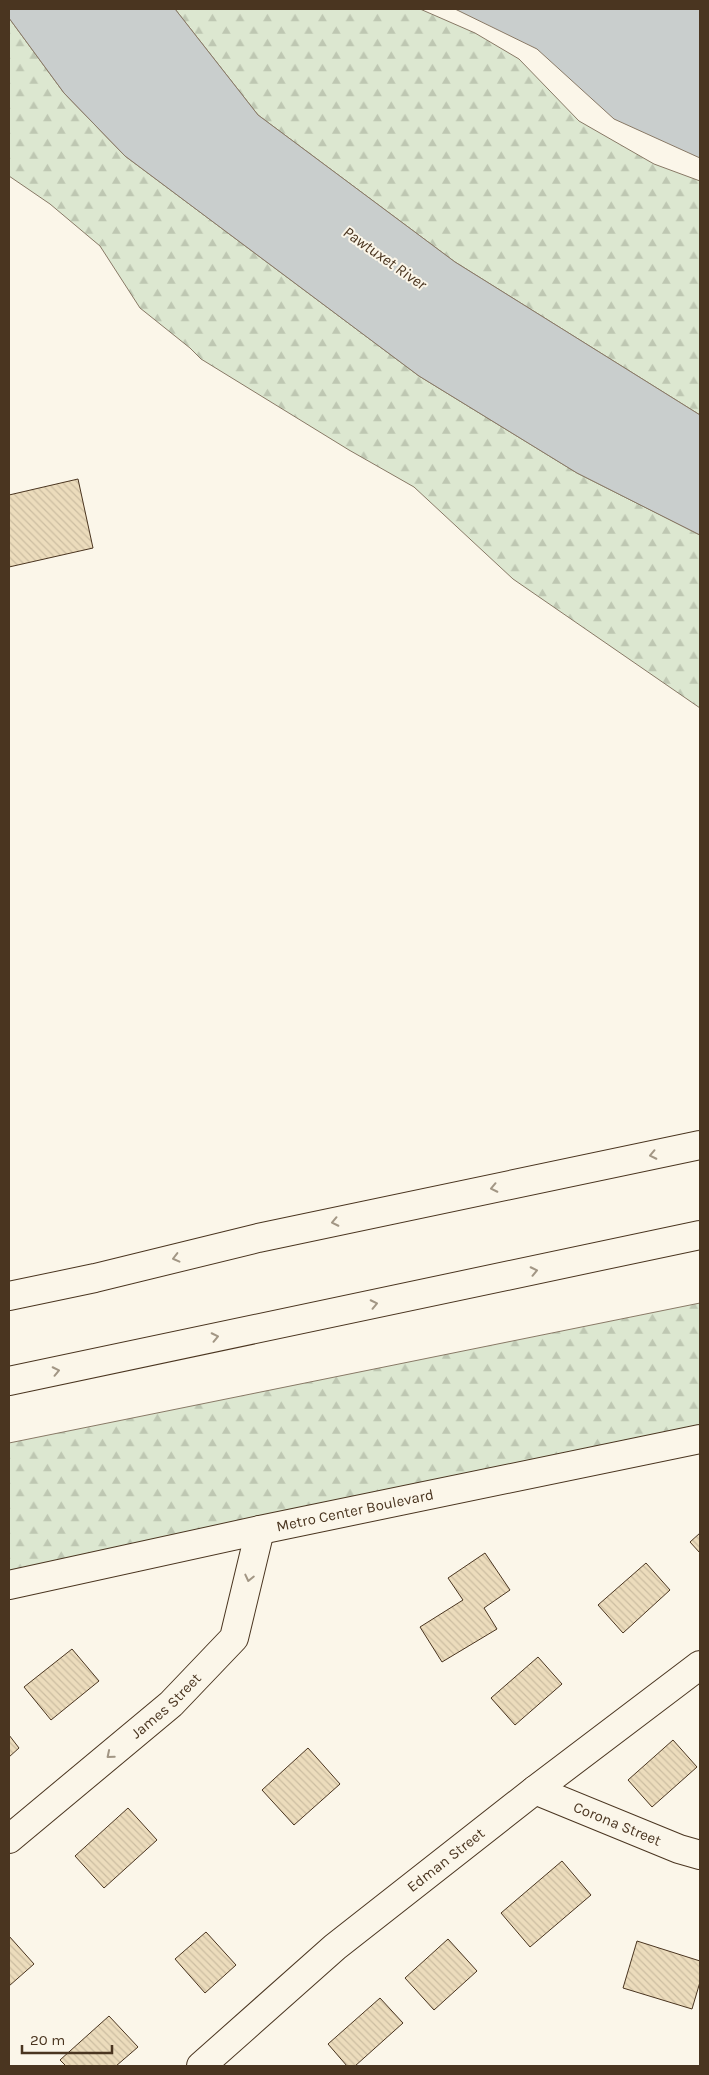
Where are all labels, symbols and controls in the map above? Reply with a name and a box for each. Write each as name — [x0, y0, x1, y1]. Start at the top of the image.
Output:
water label: Pawtuxet River — [340, 222, 431, 294]
one-way arrow — [648, 1149, 657, 1159]
one-way arrow — [489, 1182, 498, 1193]
one-way arrow — [330, 1216, 339, 1226]
one-way arrow — [172, 1252, 181, 1263]
one-way arrow — [529, 1266, 538, 1276]
one-way arrow — [370, 1299, 379, 1310]
one-way arrow — [211, 1333, 220, 1343]
one-way arrow — [52, 1366, 61, 1377]
street label: Metro Center Boulevard — [275, 1485, 435, 1535]
one-way arrow — [244, 1573, 255, 1582]
street label: James Street — [127, 1669, 205, 1742]
one-way arrow — [107, 1749, 116, 1758]
street label: Corona Street — [571, 1798, 664, 1850]
street label: Edman Street — [403, 1824, 488, 1896]
scale bar — [22, 2022, 112, 2054]
text: 20 m — [30, 2031, 65, 2049]

